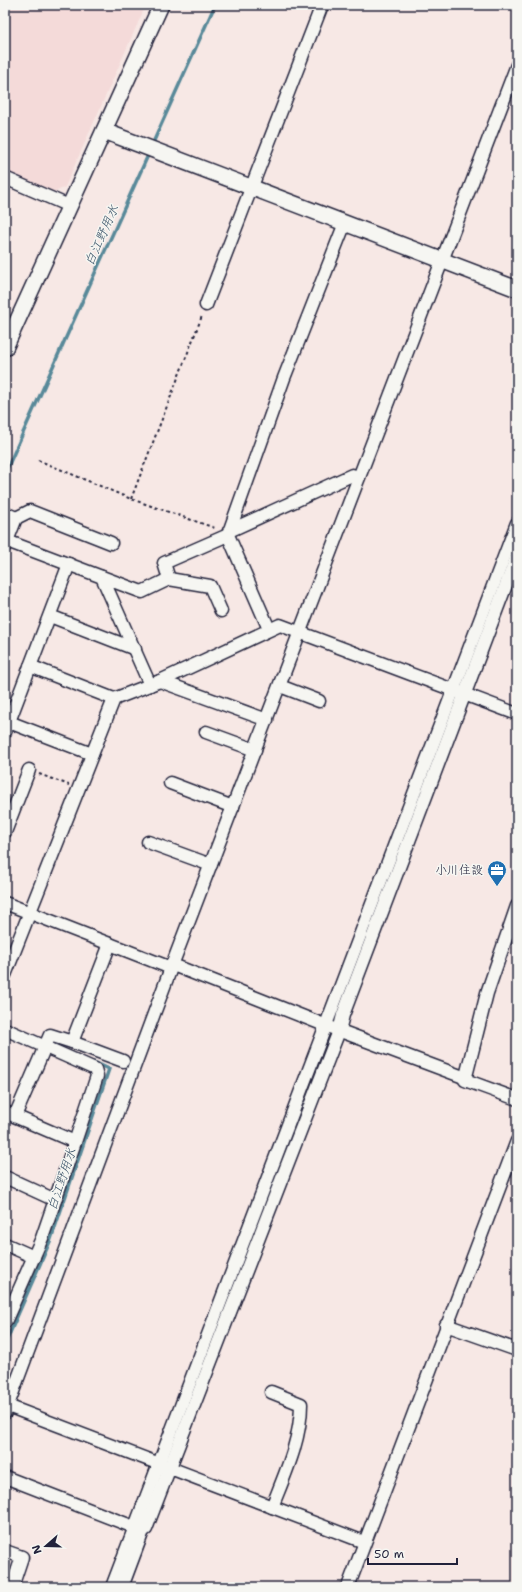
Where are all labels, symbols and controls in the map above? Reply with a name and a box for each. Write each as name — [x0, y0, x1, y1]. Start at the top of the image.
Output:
water label: 白江野用水 — [80, 202, 122, 268]
office icon: 小川住設 — [486, 859, 508, 887]
place label: 小川住設 — [435, 862, 483, 878]
water label: 白江野用水 — [43, 1146, 80, 1213]
north arrow — [26, 1526, 66, 1566]
scale bar — [368, 1540, 457, 1566]
text: N — [28, 1542, 46, 1556]
text: 50 m — [374, 1546, 404, 1562]

